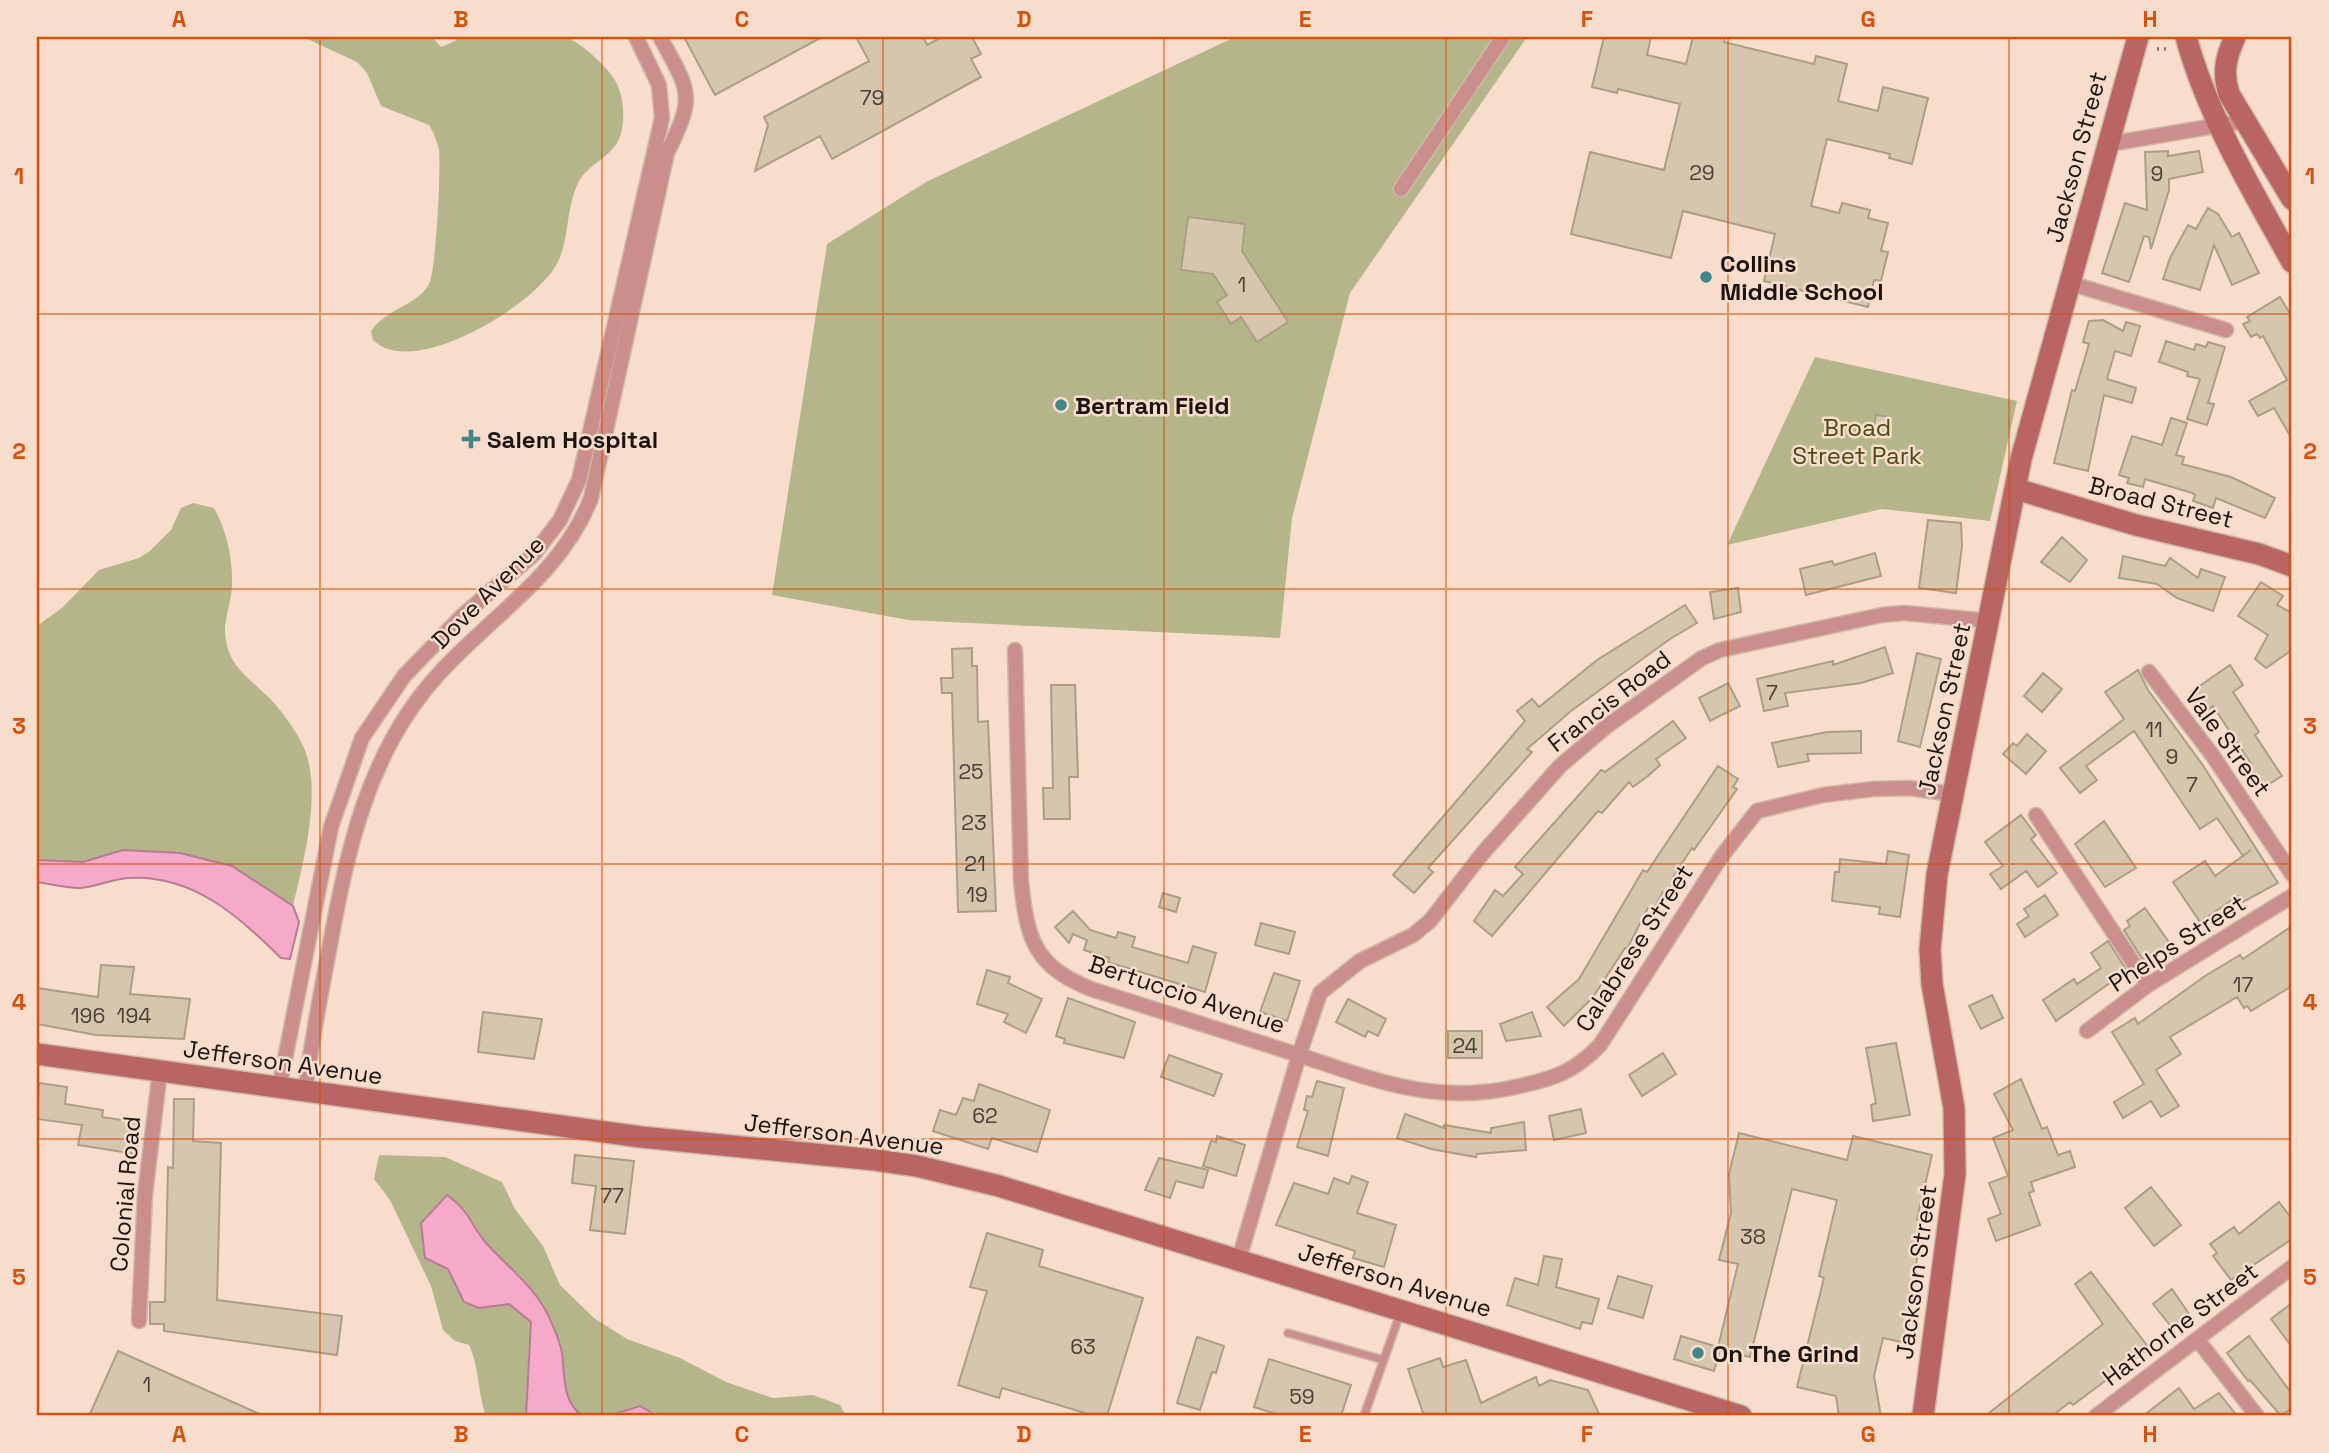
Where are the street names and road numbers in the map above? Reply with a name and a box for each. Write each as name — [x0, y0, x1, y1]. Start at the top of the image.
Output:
street label: Jackson Street — [2038, 68, 2114, 246]
street label: Broad Street — [2086, 469, 2236, 535]
street label: Dove Avenue — [425, 529, 551, 655]
street label: Jackson Street — [1911, 620, 1977, 798]
street label: Francis Road — [1541, 643, 1677, 759]
street label: Vale Street — [2178, 681, 2278, 803]
street label: Calabrese Street — [1568, 858, 1700, 1038]
street label: Phelps Street — [2103, 887, 2251, 999]
street label: Bertuccio Avenue — [1085, 948, 1289, 1040]
street label: Jefferson Avenue — [181, 1033, 385, 1091]
street label: Jefferson Avenue — [742, 1106, 946, 1162]
street label: Colonial Road — [103, 1115, 147, 1273]
street label: Jackson Street — [1888, 1183, 1944, 1361]
street label: Jefferson Avenue — [1294, 1236, 1496, 1324]
street label: Hathorne Street — [2096, 1255, 2264, 1393]

